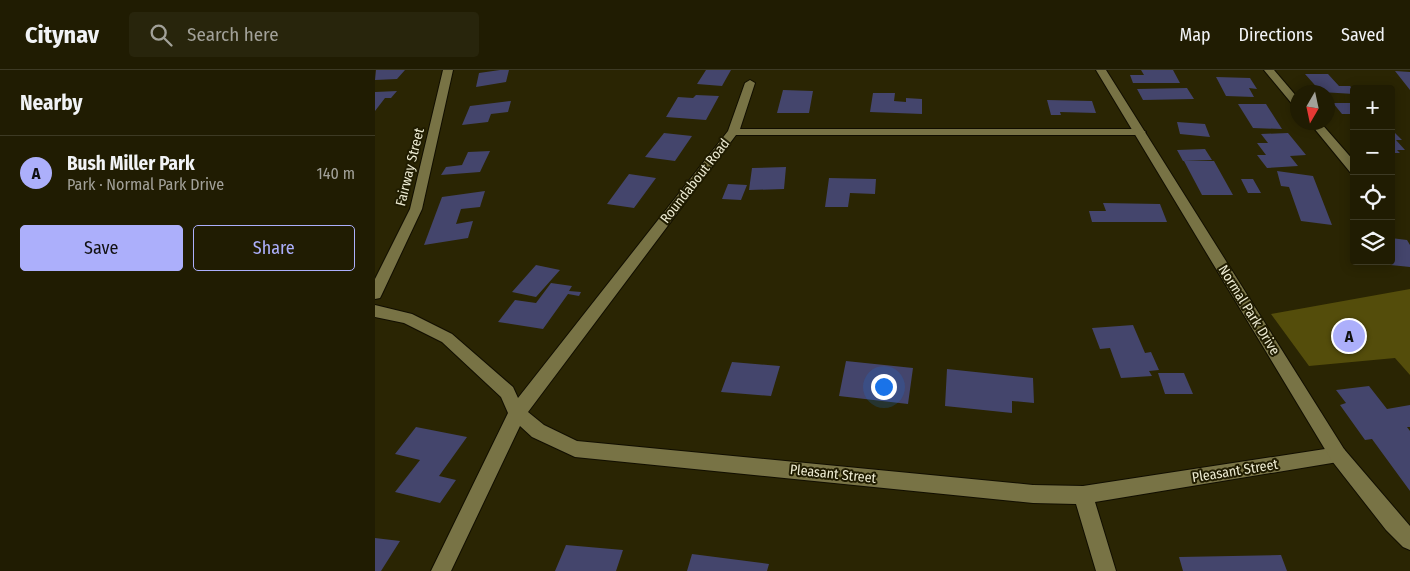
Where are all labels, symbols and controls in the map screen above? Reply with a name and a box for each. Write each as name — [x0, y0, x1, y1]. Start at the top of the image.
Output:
search box — [129, 12, 479, 57]
text: Citynav — [25, 21, 99, 49]
icon: search — [147, 21, 175, 49]
text: Search here — [187, 23, 279, 46]
text: Map — [1179, 24, 1211, 46]
text: Directions — [1239, 24, 1313, 46]
text: Saved — [1341, 24, 1385, 46]
north arrow — [1290, 85, 1335, 130]
map controls — [1350, 85, 1395, 265]
button: + — [1350, 85, 1395, 130]
text: Nearby — [20, 90, 82, 116]
street label: Fairway Street — [392, 126, 428, 208]
button: − — [1350, 130, 1395, 175]
street label: Roundabout Road — [657, 135, 733, 227]
text: Bush Miller Park — [67, 152, 195, 175]
text: A — [32, 164, 40, 183]
text: 140 m — [317, 164, 355, 183]
text: Park · Normal Park Drive — [67, 175, 224, 194]
button: locate — [1350, 175, 1395, 220]
button: layers — [1350, 220, 1395, 265]
button: Save — [20, 225, 183, 271]
button: Share — [193, 225, 355, 271]
street label: Normal Park Drive — [1214, 262, 1284, 358]
pin: A — [1333, 317, 1365, 355]
your location — [871, 374, 897, 400]
street label: Pleasant Street — [1191, 456, 1280, 486]
street label: Pleasant Street — [789, 461, 877, 487]

